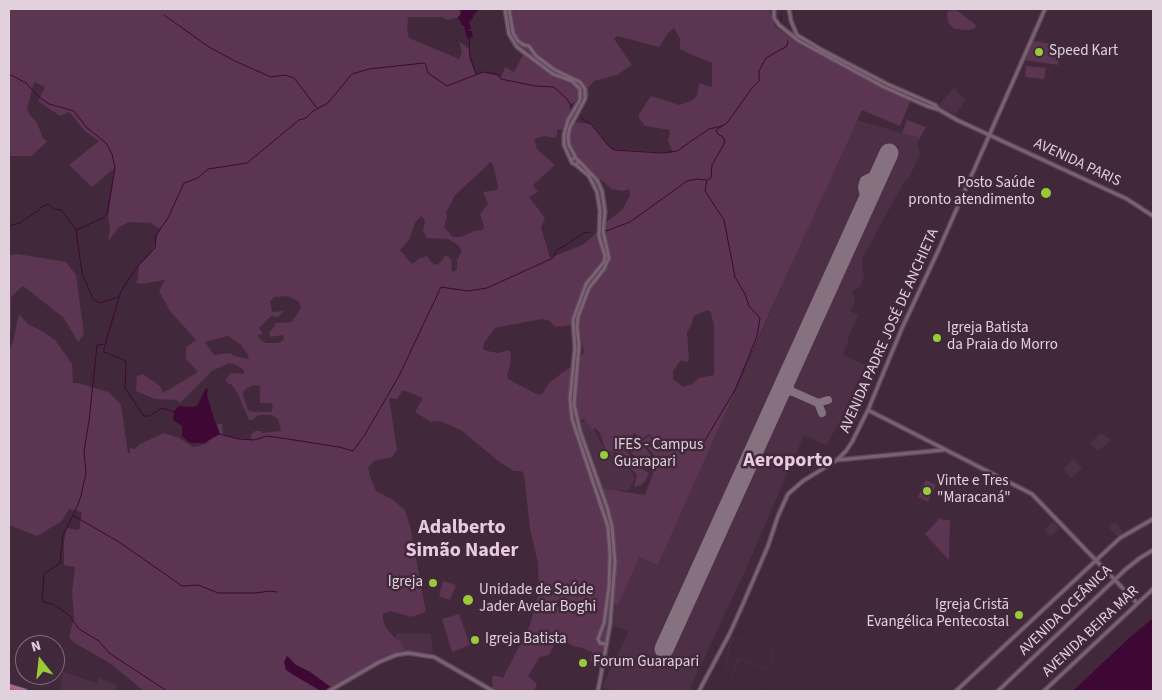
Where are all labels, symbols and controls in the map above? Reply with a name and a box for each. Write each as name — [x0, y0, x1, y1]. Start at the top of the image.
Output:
place label: Speed Kart — [1049, 43, 1118, 61]
marker: Speed Kart — [1033, 46, 1045, 58]
street label: AVENIDA PARIS — [1031, 135, 1123, 191]
place label: Posto Saúde pronto atendimento — [908, 175, 1035, 210]
marker: Posto Saúde pronto atendimento — [1039, 186, 1053, 200]
street label: AVENIDA PADRE JOSÉ DE ANCHIETA — [837, 226, 943, 436]
place label: Igreja Batista da Praia do Morro — [947, 320, 1058, 355]
marker: Igreja Batista da Praia do Morro — [931, 332, 943, 344]
place label: IFES - Campus Guarapari — [614, 437, 703, 472]
marker: IFES - Campus Guarapari — [598, 449, 610, 461]
district label: Aeroporto — [743, 450, 833, 474]
place label: Vinte e Tres "Maracaná" — [937, 473, 1011, 508]
marker: Vinte e Tres "Maracaná" — [921, 485, 933, 497]
district label: Adalberto Simão Nader — [405, 517, 519, 564]
street label: AVENIDA OCEÂNICA — [1016, 562, 1116, 660]
place label: Igreja — [388, 574, 423, 592]
marker: Igreja — [427, 577, 439, 589]
place label: Unidade de Saúde Jader Avelar Boghi — [479, 582, 596, 617]
street label: AVENIDA BEIRA MAR — [1039, 583, 1143, 681]
marker: Unidade de Saúde Jader Avelar Boghi — [461, 593, 475, 607]
place label: Igreja Cristã Evangélica Pentecostal — [866, 597, 1009, 632]
marker: Igreja Cristã Evangélica Pentecostal — [1013, 609, 1025, 621]
place label: Igreja Batista — [485, 631, 566, 649]
marker: Igreja Batista — [469, 634, 481, 646]
north arrow — [15, 635, 65, 685]
text: N — [29, 636, 43, 657]
place label: Forum Guarapari — [593, 654, 699, 672]
marker: Forum Guarapari — [577, 657, 589, 669]

